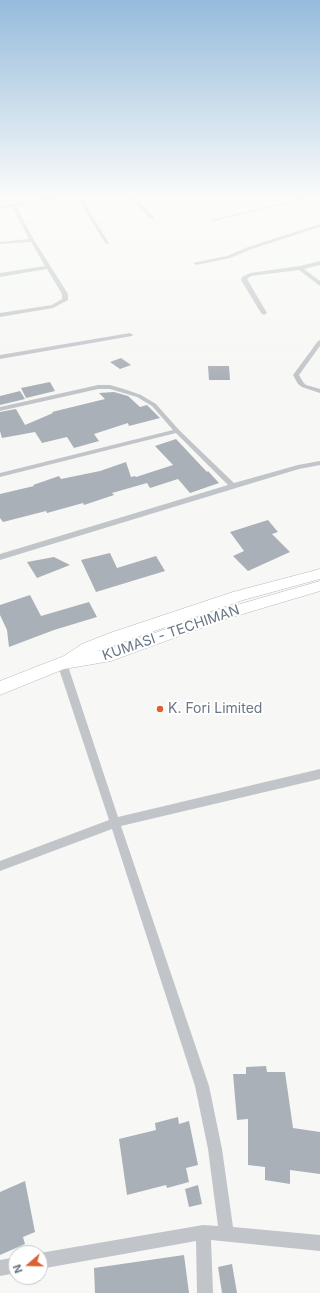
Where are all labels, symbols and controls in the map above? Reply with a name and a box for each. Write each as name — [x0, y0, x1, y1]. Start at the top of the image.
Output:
street label: KUMASI - TECHIMAN — [100, 602, 242, 664]
place label: K. Fori Limited — [168, 701, 262, 717]
marker: K. Fori Limited — [155, 704, 165, 714]
north arrow — [8, 1245, 48, 1285]
text: N — [10, 1262, 26, 1275]

